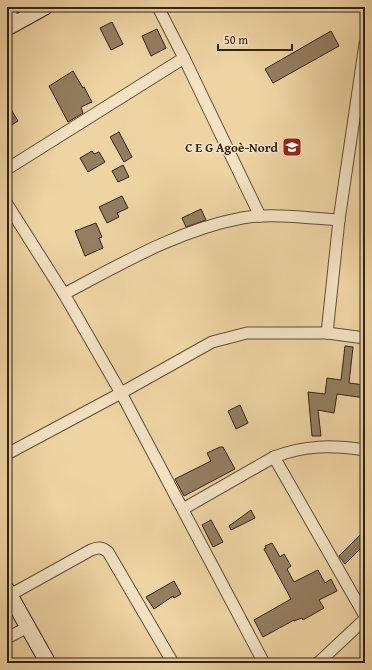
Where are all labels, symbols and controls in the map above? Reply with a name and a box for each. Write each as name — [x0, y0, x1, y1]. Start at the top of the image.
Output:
scale bar — [218, 26, 292, 52]
text: 50 m — [224, 31, 248, 48]
school or university icon: C E G Agoè-Nord — [281, 136, 303, 158]
place label: C E G Agoè-Nord — [185, 138, 279, 157]

